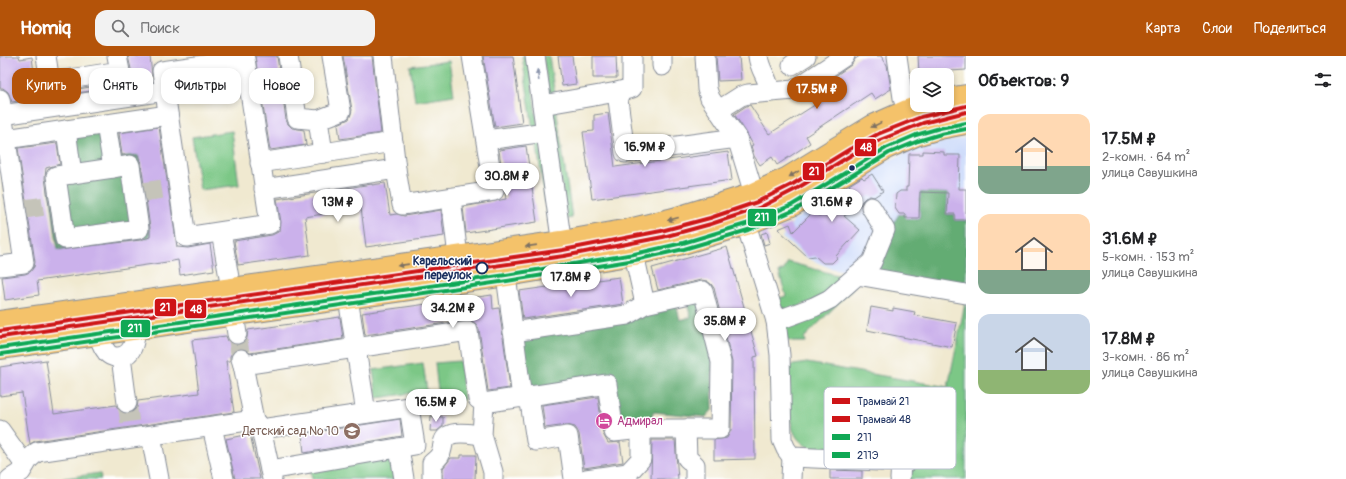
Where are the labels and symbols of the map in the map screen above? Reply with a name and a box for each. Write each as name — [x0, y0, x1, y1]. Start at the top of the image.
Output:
one-way arrow — [535, 69, 541, 81]
pin: 17.5M ₽ — [780, 76, 854, 110]
one-way arrow — [871, 122, 882, 128]
pin: 16.9M ₽ — [608, 134, 682, 168]
line badge: 48 — [854, 138, 877, 157]
text: 48 — [859, 141, 872, 154]
line badge: 21 — [802, 162, 825, 181]
pin: 30.8M ₽ — [470, 163, 544, 197]
unlabelled marker — [847, 163, 857, 173]
text: 21 — [809, 165, 819, 178]
one-way arrow — [788, 170, 800, 177]
pin: 13M ₽ — [310, 189, 366, 223]
pin: 31.6M ₽ — [795, 189, 869, 223]
line badge: 211 — [747, 208, 777, 227]
text: 211 — [755, 211, 769, 224]
one-way arrow — [667, 216, 679, 222]
one-way arrow — [525, 243, 538, 249]
place label: Карельский переулок — [413, 254, 473, 283]
marker: Карельский переулок — [475, 261, 489, 275]
one-way arrow — [397, 262, 409, 268]
pin: 17.8M ₽ — [534, 264, 608, 298]
pin: 34.2M ₽ — [416, 295, 490, 329]
line badge: 21 — [154, 298, 177, 317]
line badge: 48 — [184, 299, 207, 319]
text: 21 — [160, 301, 170, 314]
text: 48 — [189, 303, 202, 316]
pin: 35.8M ₽ — [688, 308, 762, 342]
line badge: 211 — [120, 319, 151, 338]
text: 211 — [128, 322, 142, 335]
legend — [824, 387, 956, 469]
pin: 16.5M ₽ — [399, 389, 473, 423]
text: Трамвай 21 — [857, 395, 909, 408]
hotel icon: Адмирал — [594, 411, 614, 431]
text: Трамвай 48 — [857, 413, 911, 426]
place label: Адмирал — [617, 414, 663, 429]
school or university icon: Детский сад № 10 — [342, 421, 362, 441]
place label: Детский сад № 10 — [241, 424, 339, 439]
text: 211 — [857, 431, 872, 444]
text: 211Э — [857, 449, 879, 462]

